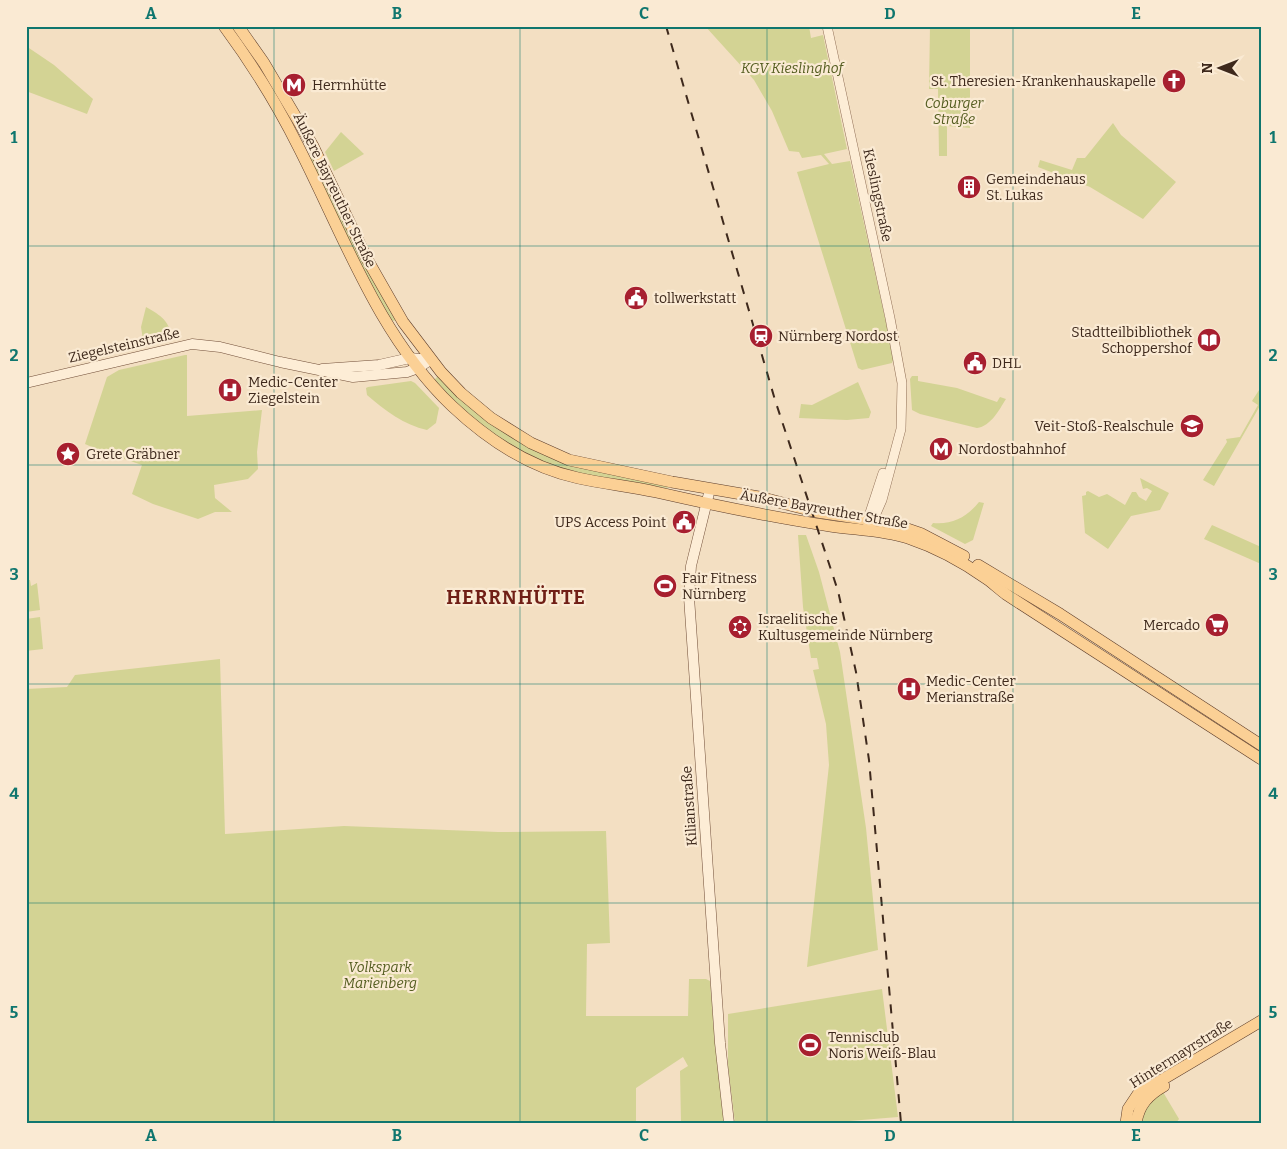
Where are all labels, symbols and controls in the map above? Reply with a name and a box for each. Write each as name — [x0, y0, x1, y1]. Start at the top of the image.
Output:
text: A — [145, 4, 157, 23]
text: B — [392, 4, 402, 23]
text: C — [639, 4, 649, 23]
text: D — [884, 4, 896, 23]
text: E — [1131, 4, 1141, 23]
north arrow — [1194, 42, 1244, 92]
park label: KGV Kieslinghof — [741, 60, 846, 77]
text: N — [1199, 62, 1216, 73]
church icon: St. Theresien-Krankenhauskapelle — [1161, 68, 1187, 94]
metro station icon: Herrnhütte — [281, 72, 307, 98]
place label: St. Theresien-Krankenhauskapelle — [931, 73, 1156, 90]
place label: Herrnhütte — [312, 77, 386, 94]
park label: Coburger Straße — [925, 95, 985, 128]
street label: Äußere Bayreuther Straße — [290, 110, 379, 270]
text: 1 — [11, 128, 18, 147]
text: 1 — [1270, 128, 1277, 147]
street label: Kieslingstraße — [859, 147, 896, 243]
place label: Gemeindehaus St. Lukas — [986, 171, 1086, 204]
building icon: Gemeindehaus St. Lukas — [956, 174, 982, 200]
public building icon: tollwerkstatt — [623, 285, 649, 311]
place label: tollwerkstatt — [654, 290, 736, 307]
station icon: Nürnberg Nordost — [748, 323, 774, 349]
street label: Ziegelsteinstraße — [67, 324, 181, 367]
place label: Stadtteilbibliothek Schoppershof — [1071, 324, 1193, 357]
library icon: Stadtteilbibliothek Schoppershof — [1196, 327, 1222, 353]
place label: Nürnberg Nordost — [778, 328, 898, 345]
text: 2 — [9, 346, 19, 365]
text: 2 — [1268, 346, 1278, 365]
public building icon: DHL — [962, 350, 988, 376]
place label: DHL — [992, 355, 1021, 372]
place label: Medic-Center Ziegelstein — [248, 374, 338, 407]
hospital icon: Medic-Center Ziegelstein — [217, 377, 243, 403]
school or university icon: Veit-Stoß-Realschule — [1179, 413, 1205, 439]
place label: Veit-Stoß-Realschule — [1034, 418, 1174, 435]
metro station icon: Nordostbahnhof — [928, 436, 954, 462]
place icon: Grete Gräbner — [55, 441, 81, 467]
place label: Nordostbahnhof — [958, 441, 1067, 458]
place label: Grete Gräbner — [86, 446, 180, 463]
street label: Äußere Bayreuther Straße — [739, 486, 909, 533]
public building icon: UPS Access Point — [671, 509, 697, 535]
place label: UPS Access Point — [555, 514, 666, 531]
text: 3 — [9, 565, 19, 584]
text: 3 — [1268, 565, 1278, 584]
place label: Fair Fitness Nürnberg — [682, 570, 757, 603]
sports icon: Fair Fitness Nürnberg — [652, 573, 678, 599]
district label: HERRNHÜTTE — [446, 585, 586, 609]
place label: Israelitische Kultusgemeinde Nürnberg — [758, 611, 933, 644]
supermarket icon: Mercado — [1204, 612, 1230, 638]
synagogue icon: Israelitische Kultusgemeinde Nürnberg — [727, 614, 753, 640]
place label: Mercado — [1143, 617, 1200, 634]
place label: Medic-Center Merianstraße — [926, 673, 1016, 706]
hospital icon: Medic-Center Merianstraße — [896, 676, 922, 702]
street label: Kilianstraße — [678, 765, 701, 847]
text: 4 — [9, 784, 19, 803]
text: 4 — [1268, 784, 1278, 803]
park label: Volkspark Marienberg — [343, 959, 417, 992]
text: 5 — [10, 1003, 19, 1022]
text: 5 — [1269, 1003, 1278, 1022]
street label: Hintermayrstraße — [1127, 1015, 1236, 1092]
place label: Tennisclub Noris Weiß-Blau — [828, 1029, 937, 1062]
sports icon: Tennisclub Noris Weiß-Blau — [797, 1032, 823, 1058]
text: A — [145, 1126, 157, 1145]
text: B — [392, 1126, 402, 1145]
text: C — [639, 1126, 649, 1145]
text: D — [884, 1126, 896, 1145]
text: E — [1131, 1126, 1141, 1145]

